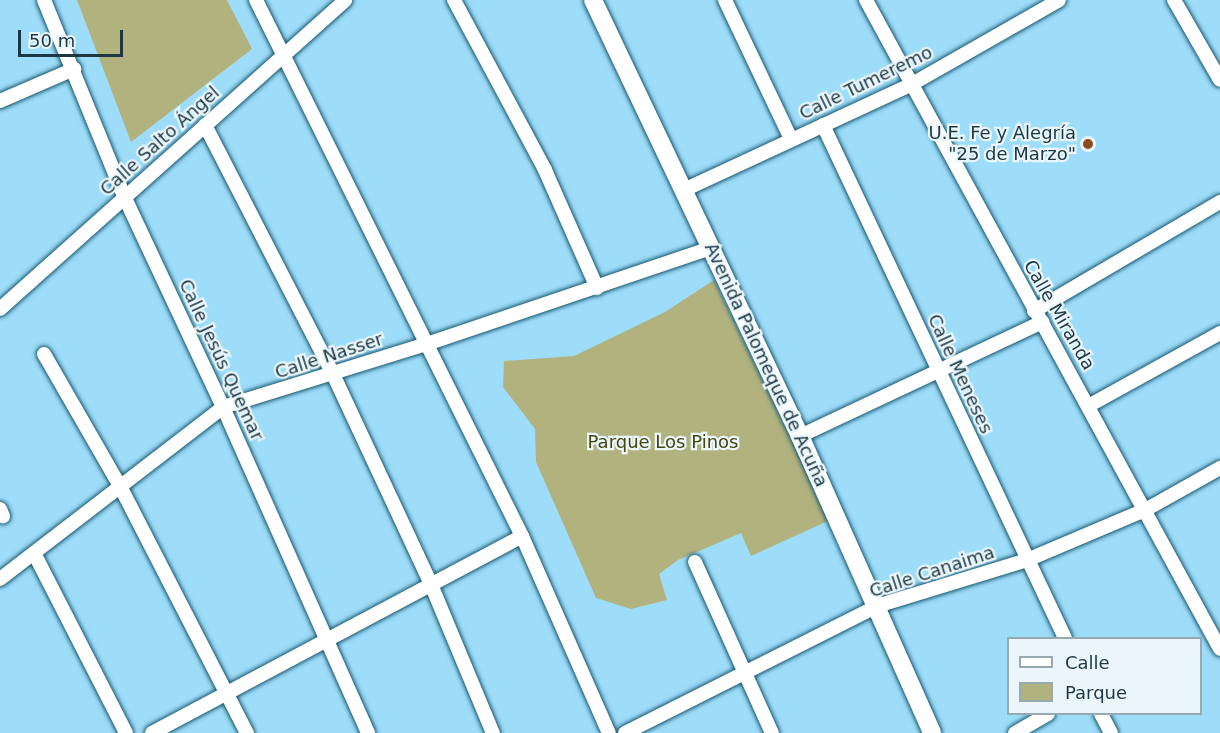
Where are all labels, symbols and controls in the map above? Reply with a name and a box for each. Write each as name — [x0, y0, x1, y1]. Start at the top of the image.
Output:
scale bar — [21, 18, 126, 56]
text: 50 m — [29, 30, 75, 51]
street label: Calle Tumeremo — [796, 41, 936, 125]
street label: Calle Salto Ángel — [96, 82, 224, 200]
place label: U.E. Fe y Alegría "25 de Marzo" — [929, 123, 1076, 166]
marker: U.E. Fe y Alegría "25 de Marzo" — [1081, 137, 1095, 151]
street label: Avenida Palomeque de Acuña — [700, 240, 832, 490]
street label: Calle Miranda — [1019, 256, 1099, 374]
street label: Calle Jesús Quemar — [174, 276, 268, 444]
street label: Calle Meneses — [923, 311, 997, 437]
street label: Calle Nasser — [272, 328, 386, 384]
park label: Parque Los Pinos — [588, 431, 738, 453]
street label: Calle Canaima — [867, 542, 997, 602]
legend — [1007, 637, 1202, 715]
text: Calle — [1065, 652, 1110, 673]
text: Parque — [1065, 682, 1127, 703]

